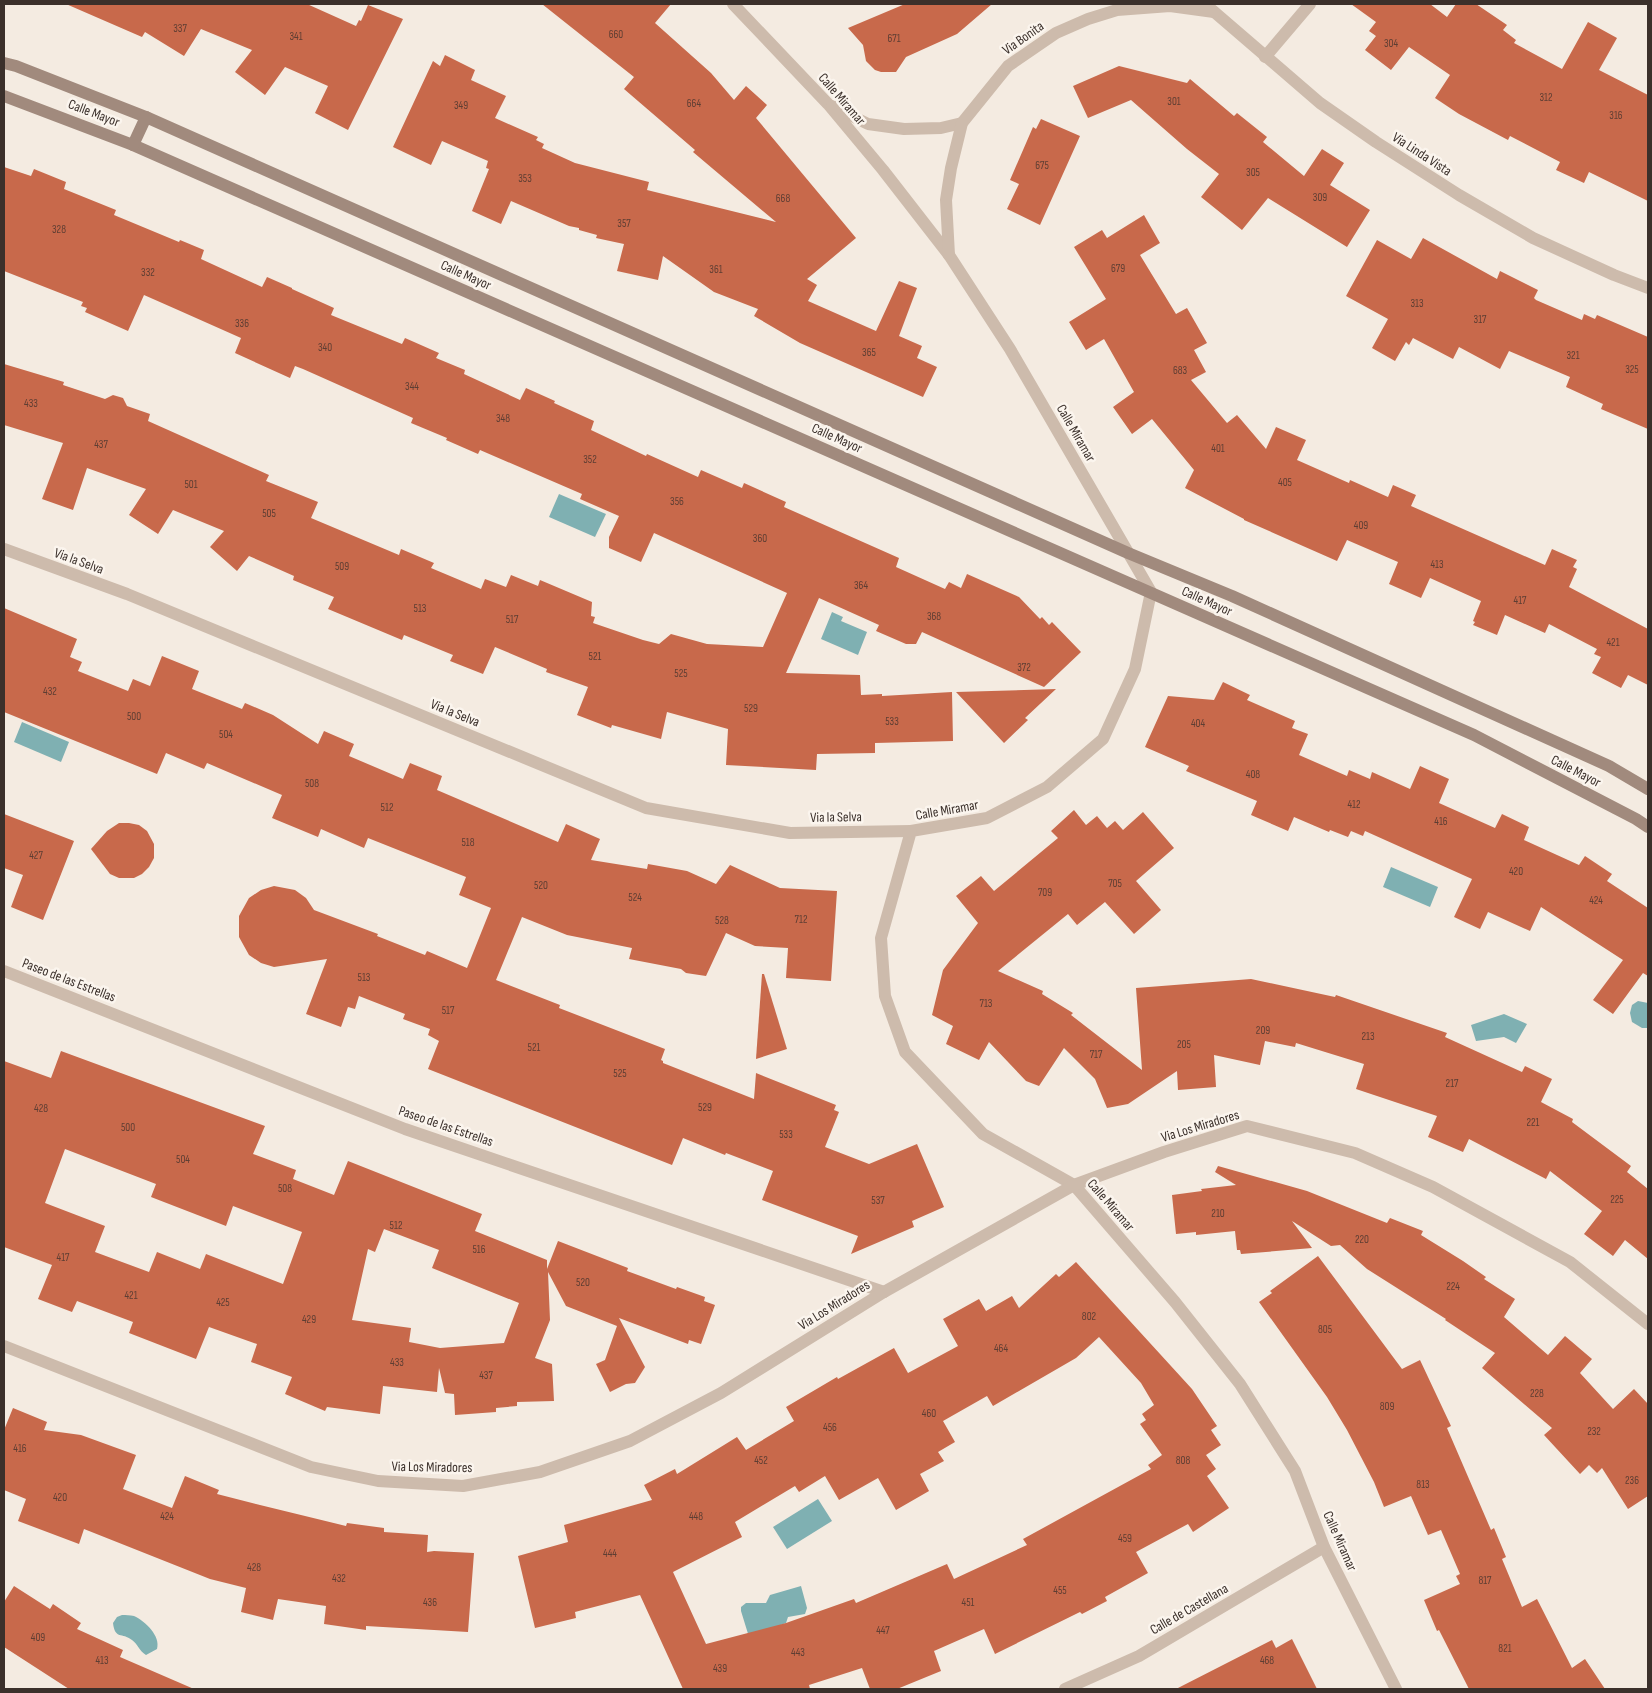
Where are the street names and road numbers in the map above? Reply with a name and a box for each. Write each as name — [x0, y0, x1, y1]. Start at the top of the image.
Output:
street label: Via Bonita — [999, 18, 1047, 58]
street label: Calle Miramar — [815, 69, 869, 129]
street label: Calle Mayor — [66, 95, 122, 131]
street label: Via Linda Vista — [1389, 129, 1455, 179]
street label: Calle Mayor — [438, 256, 494, 294]
street label: Calle Miramar — [1053, 401, 1099, 465]
street label: Calle Mayor — [809, 419, 865, 457]
street label: Via la Selva — [52, 544, 106, 578]
street label: Calle Mayor — [1179, 582, 1235, 620]
street label: Via la Selva — [428, 695, 482, 731]
street label: Calle Mayor — [1548, 751, 1604, 791]
street label: Calle Miramar — [914, 796, 980, 824]
street label: Via la Selva — [810, 808, 862, 826]
street label: Paseo de las Estrellas — [20, 954, 118, 1006]
street label: Paseo de las Estrellas — [396, 1102, 496, 1150]
street label: Via Los Miradores — [1159, 1106, 1241, 1146]
street label: Calle Miramar — [1084, 1175, 1138, 1235]
street label: Via Los Miradores — [795, 1276, 873, 1334]
street label: Via Los Miradores — [391, 1458, 473, 1476]
street label: Calle Miramar — [1319, 1509, 1361, 1573]
street label: Calle de Castellana — [1147, 1580, 1231, 1638]

